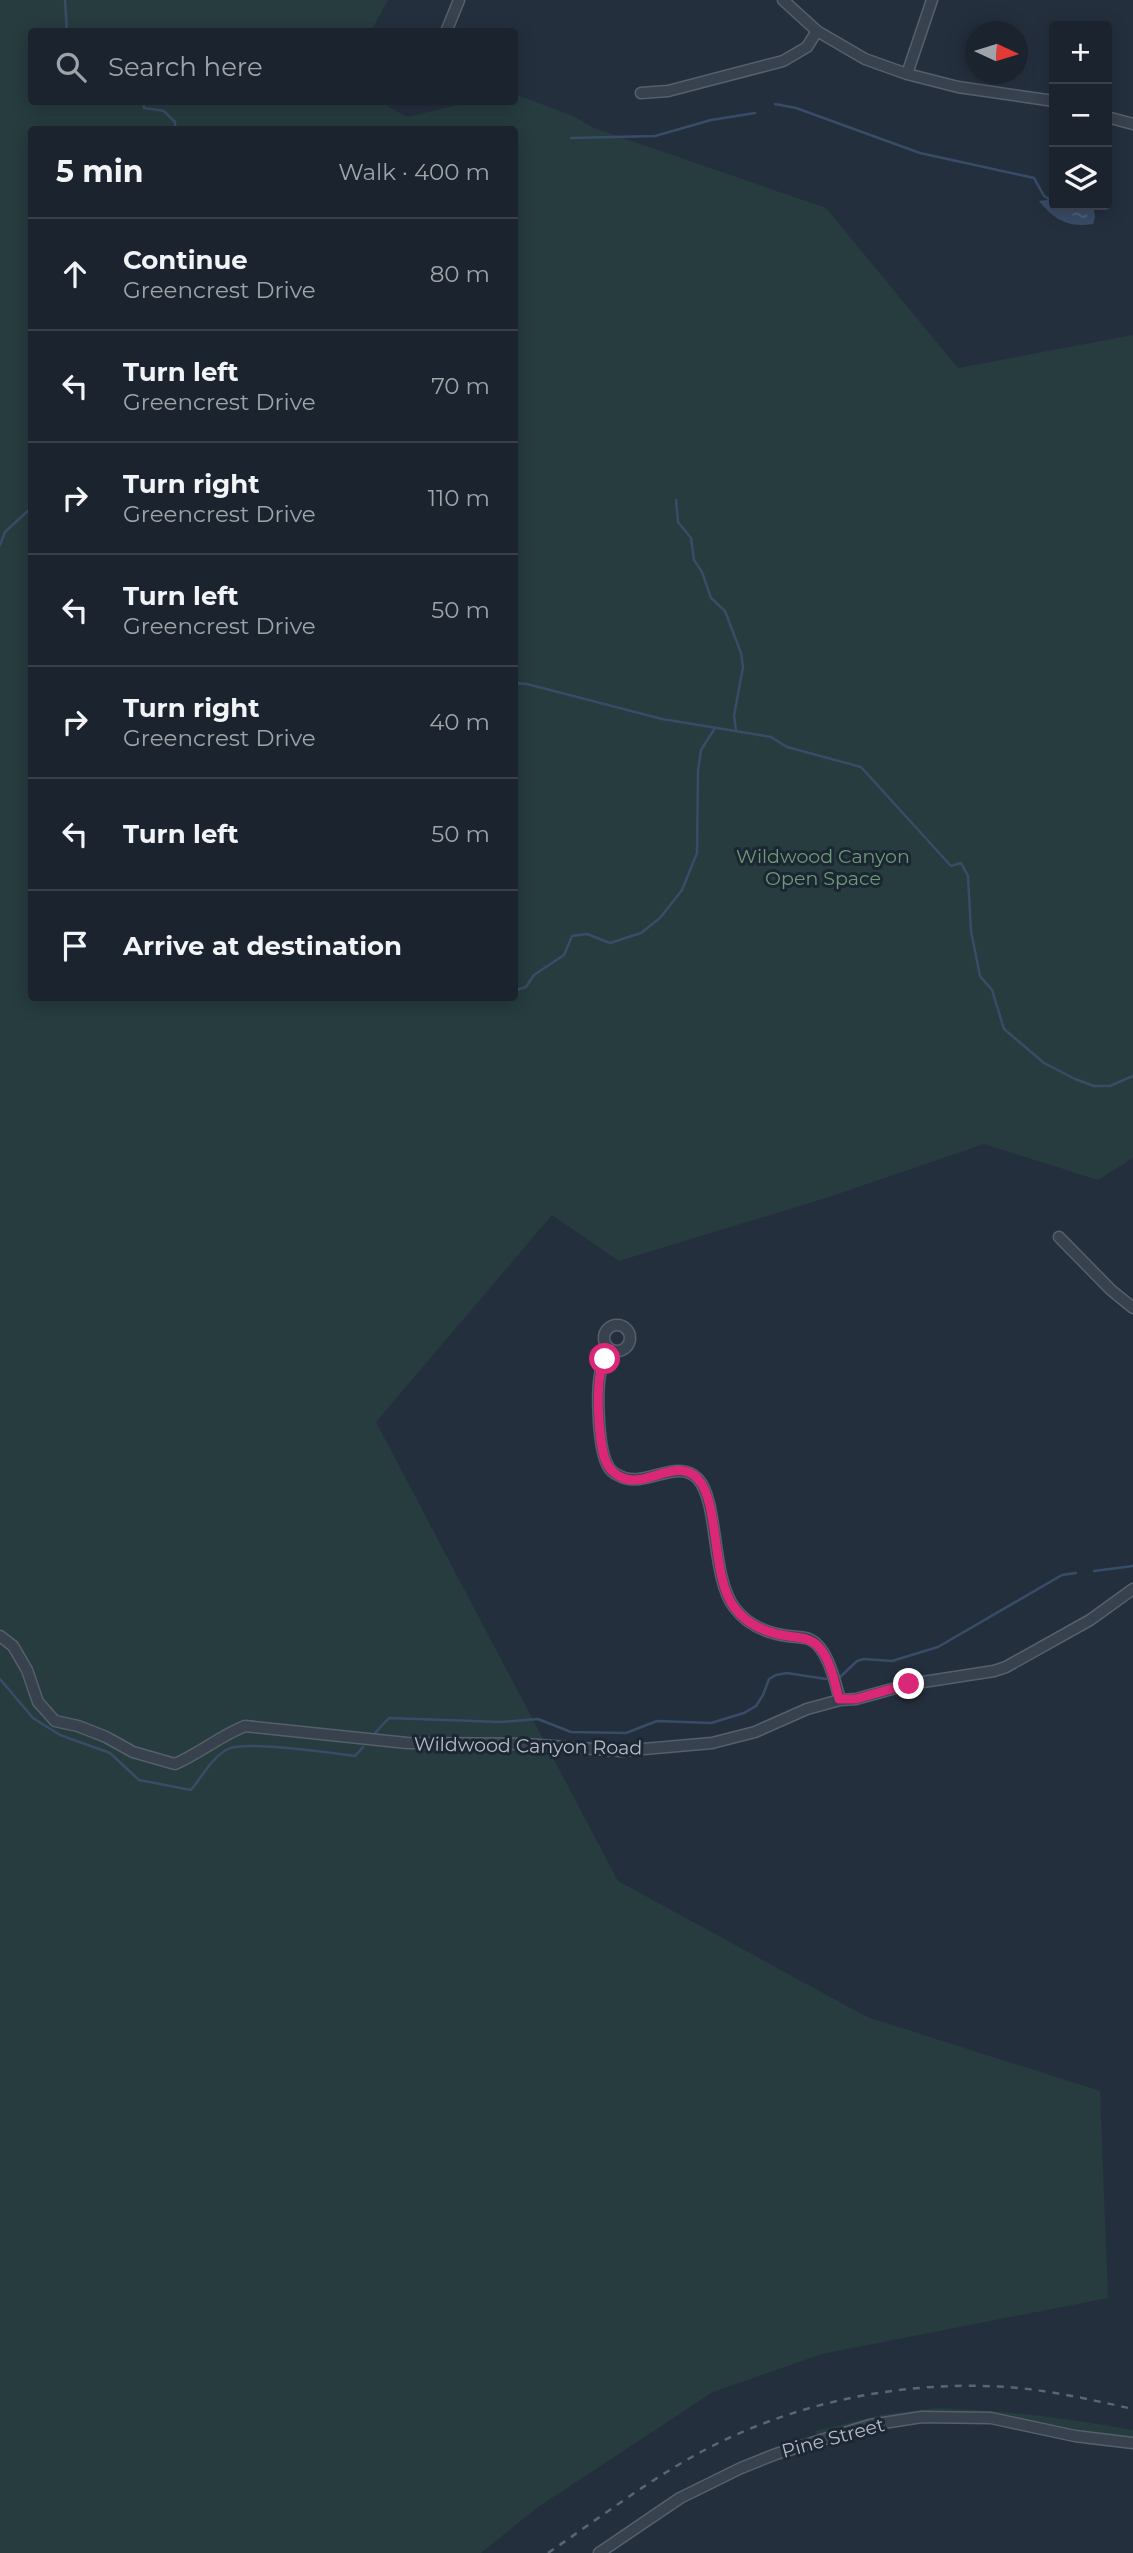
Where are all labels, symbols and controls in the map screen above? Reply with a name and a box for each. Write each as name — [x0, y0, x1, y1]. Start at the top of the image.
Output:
north arrow — [965, 21, 1028, 84]
map controls — [1049, 21, 1112, 210]
button: + — [1049, 21, 1112, 84]
search box — [28, 28, 518, 105]
icon: search — [52, 48, 90, 86]
text: Search here — [108, 51, 263, 83]
button: − — [1049, 84, 1112, 147]
button: layers — [1049, 147, 1112, 210]
text: 5 min — [56, 153, 144, 190]
text: Walk · 400 m — [338, 158, 490, 186]
text: Continue — [123, 244, 248, 276]
icon: ahead — [56, 255, 94, 293]
text: 80 m — [430, 260, 490, 288]
text: Greencrest Drive — [123, 276, 316, 304]
text: Turn left — [123, 356, 239, 388]
icon: left — [56, 367, 94, 405]
text: 70 m — [431, 372, 490, 400]
text: Greencrest Drive — [123, 388, 316, 416]
text: Turn right — [123, 468, 259, 500]
icon: right — [56, 479, 94, 517]
text: 110 m — [428, 484, 490, 512]
text: Greencrest Drive — [123, 500, 316, 528]
text: Turn left — [123, 580, 239, 612]
icon: left — [56, 591, 94, 629]
text: 50 m — [431, 596, 490, 624]
text: Greencrest Drive — [123, 612, 316, 640]
text: Turn right — [123, 692, 259, 724]
icon: right — [56, 703, 94, 741]
text: 40 m — [429, 708, 490, 736]
text: Greencrest Drive — [123, 724, 316, 752]
icon: left — [56, 815, 94, 853]
text: Turn left — [123, 818, 239, 850]
text: 50 m — [431, 820, 490, 848]
park label: Wildwood Canyon Open Space — [736, 845, 910, 890]
icon: arrive — [56, 927, 94, 965]
text: Arrive at destination — [123, 930, 402, 962]
route start — [589, 1343, 620, 1374]
route end — [893, 1668, 924, 1699]
street label: Wildwood Canyon Road — [414, 1733, 642, 1759]
street label: Pine Street — [779, 2413, 887, 2463]

